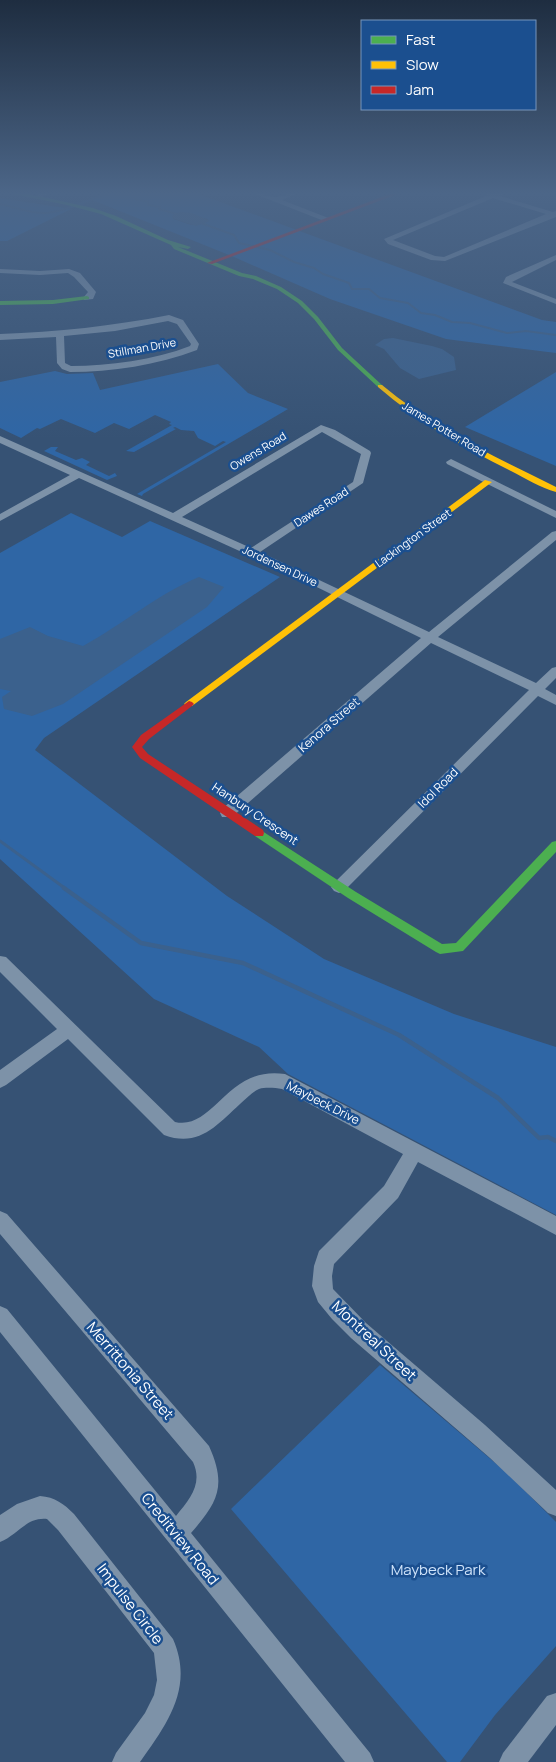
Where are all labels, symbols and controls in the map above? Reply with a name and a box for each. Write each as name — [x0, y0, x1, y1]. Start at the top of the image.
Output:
legend — [361, 20, 536, 110]
text: Fast — [406, 29, 435, 50]
text: Slow — [406, 54, 439, 75]
text: Jam — [406, 79, 434, 100]
street label: Stillman Drive — [107, 334, 178, 361]
street label: James Potter Road — [400, 398, 489, 459]
street label: Owens Road — [227, 428, 289, 473]
street label: Dawes Road — [291, 483, 351, 530]
street label: Lackington Street — [372, 505, 454, 570]
street label: Jordensen Drive — [240, 542, 321, 590]
street label: Kenora Street — [294, 693, 363, 756]
street label: Idol Road — [414, 764, 462, 812]
street label: Hanbury Crescent — [209, 778, 302, 849]
street label: Maybeck Drive — [284, 1077, 363, 1128]
street label: Montreal Street — [327, 1296, 421, 1386]
street label: Merrittonia Street — [82, 1317, 179, 1424]
street label: Creditview Road — [137, 1488, 224, 1589]
street label: Impulse Circle — [92, 1559, 169, 1649]
park label: Maybeck Park — [391, 1559, 486, 1580]

